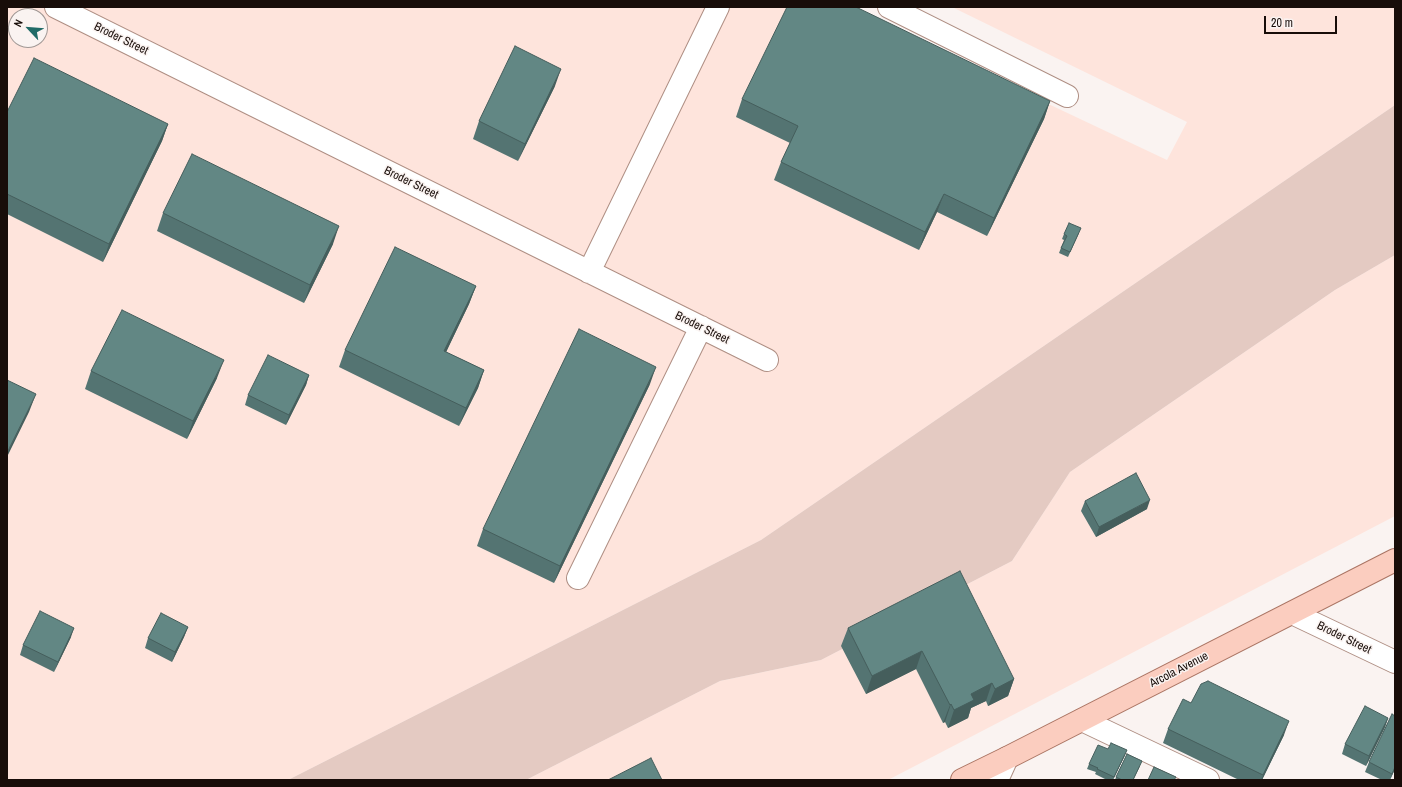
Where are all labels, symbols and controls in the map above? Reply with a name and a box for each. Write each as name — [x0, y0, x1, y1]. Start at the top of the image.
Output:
north arrow — [8, 8, 48, 48]
scale bar — [1266, 8, 1339, 34]
text: 20 m — [1271, 15, 1293, 31]
text: N — [10, 17, 26, 29]
street label: Broder Street — [92, 20, 150, 58]
street label: Broder Street — [382, 164, 440, 202]
street label: Broder Street — [673, 309, 731, 347]
street label: Broder Street — [1315, 619, 1373, 657]
street label: Arcola Avenue — [1147, 649, 1211, 691]

